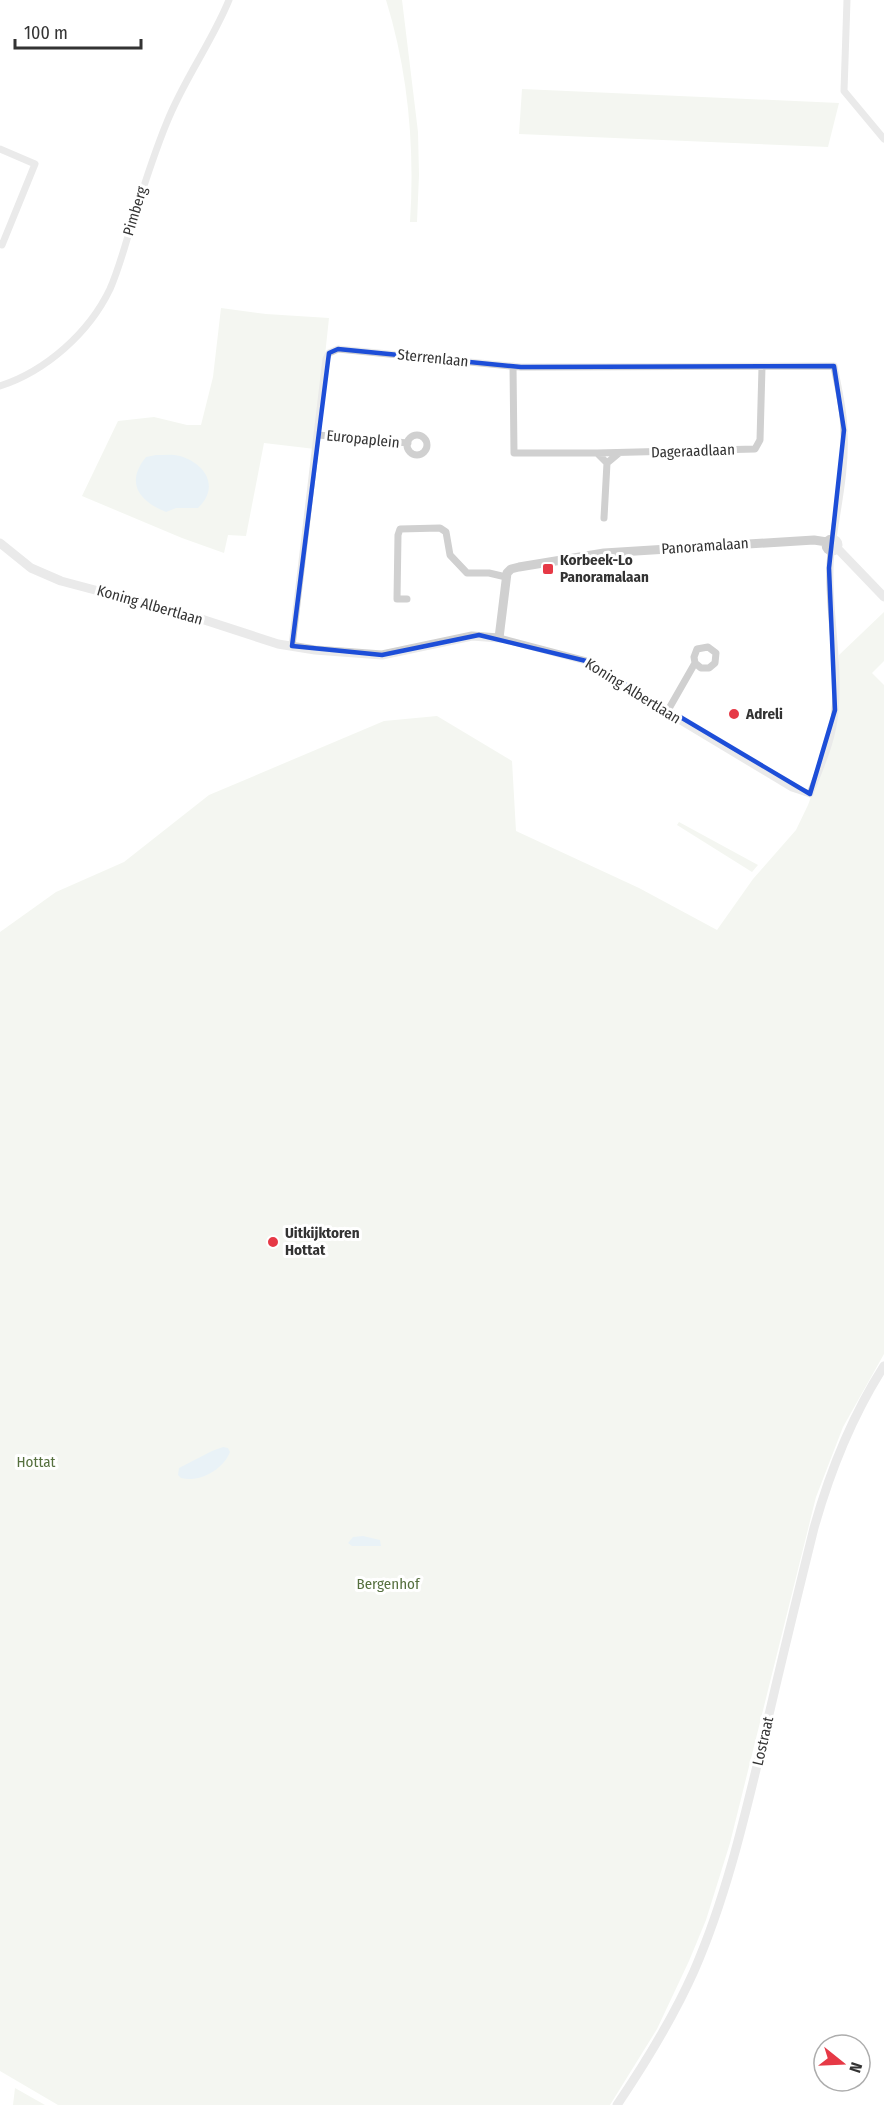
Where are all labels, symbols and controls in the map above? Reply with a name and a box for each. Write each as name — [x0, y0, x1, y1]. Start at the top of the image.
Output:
scale bar — [15, 12, 141, 50]
text: 100 m — [24, 22, 68, 44]
street label: Pimberg — [119, 184, 151, 238]
street label: Sterrenlaan — [397, 345, 469, 371]
street label: Europaplein — [326, 426, 400, 452]
street label: Dageraadlaan — [651, 441, 735, 461]
street label: Panoramalaan — [661, 534, 749, 558]
place label: Korbeek-Lo Panoramalaan — [560, 551, 649, 586]
marker: Korbeek-Lo Panoramalaan — [541, 562, 555, 576]
street label: Koning Albertlaan — [95, 581, 205, 629]
street label: Koning Albertlaan — [582, 654, 684, 728]
place label: Adreli — [745, 705, 783, 723]
marker: Adreli — [727, 707, 741, 721]
place label: Uitkijktoren Hottat — [285, 1224, 360, 1259]
marker: Uitkijktoren Hottat — [266, 1235, 280, 1249]
park label: Hottat — [17, 1453, 56, 1471]
park label: Bergenhof — [356, 1575, 421, 1593]
street label: Lostraat — [749, 1715, 777, 1767]
north arrow — [812, 2033, 872, 2093]
text: N — [845, 2060, 866, 2075]

